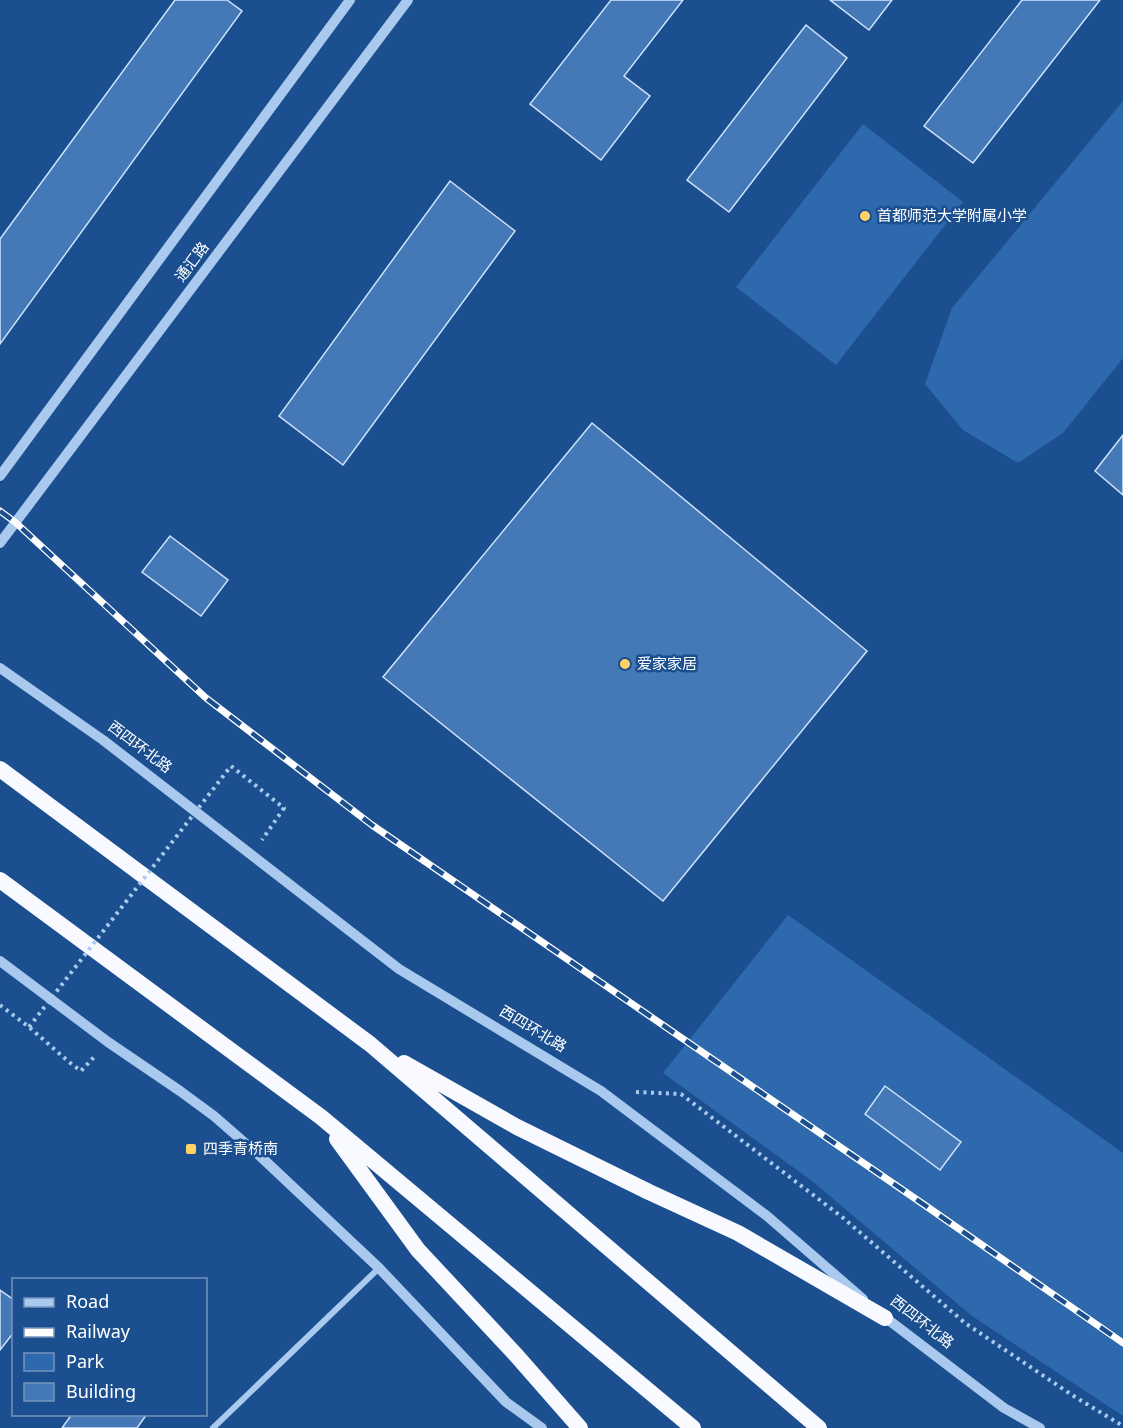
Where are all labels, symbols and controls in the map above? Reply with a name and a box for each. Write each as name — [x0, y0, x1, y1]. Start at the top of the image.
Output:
place label: 首都师范大学附属小学 — [877, 205, 1027, 225]
marker: 首都师范大学附属小学 — [858, 209, 872, 223]
street label: 通汇路 — [170, 237, 213, 285]
place label: 爱家家居 — [637, 653, 697, 673]
marker: 爱家家居 — [618, 657, 632, 671]
street label: 西四环北路 — [105, 716, 177, 777]
street label: 西四环北路 — [496, 1000, 571, 1056]
place label: 四季青桥南 — [203, 1138, 278, 1158]
marker: 四季青桥南 — [184, 1142, 198, 1156]
legend — [12, 1278, 207, 1416]
text: Road — [66, 1289, 109, 1313]
street label: 西四环北路 — [887, 1290, 958, 1352]
text: Railway — [66, 1319, 131, 1343]
text: Park — [66, 1349, 104, 1373]
text: Building — [66, 1379, 136, 1403]

